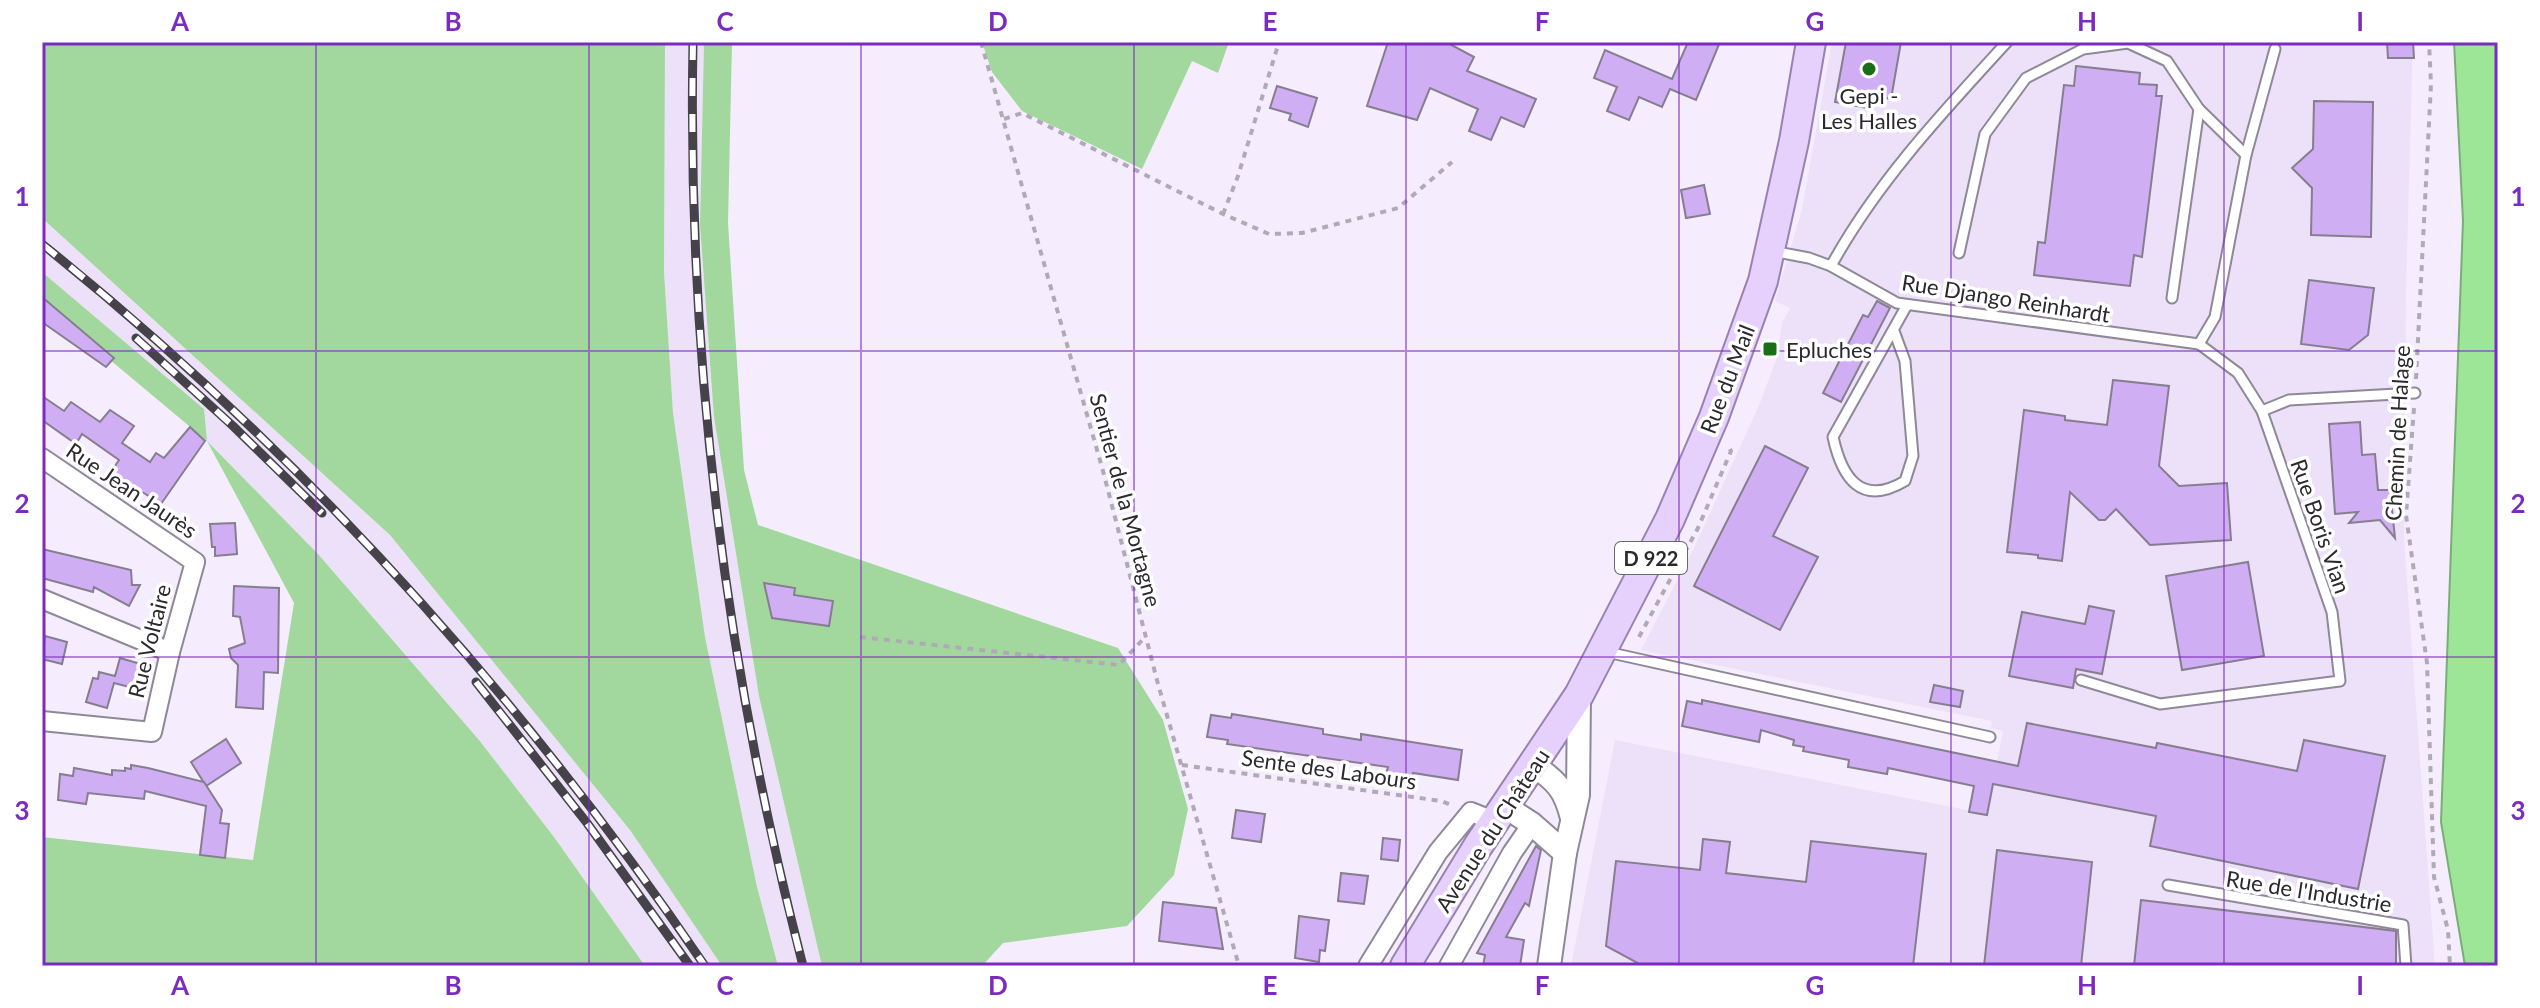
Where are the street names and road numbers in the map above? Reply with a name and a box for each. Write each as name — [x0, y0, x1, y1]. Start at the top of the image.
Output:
street label: Rue Django Reinhardt — [1900, 268, 2112, 328]
street label: Rue du Mail — [1694, 321, 1760, 437]
street label: Chemin de Halage — [2379, 344, 2415, 522]
street label: Sentier de la Mortagne — [1084, 390, 1168, 610]
street label: Rue Jean Jaurès — [62, 436, 202, 544]
street label: Rue Boris Vian — [2285, 455, 2357, 597]
road number: D 922 — [1615, 542, 1687, 574]
street label: Rue Voltaire — [122, 581, 176, 701]
street label: Sente des Labours — [1240, 743, 1418, 795]
street label: Avenue du Château — [1429, 743, 1555, 917]
street label: Rue de l'Industrie — [2224, 865, 2394, 917]

